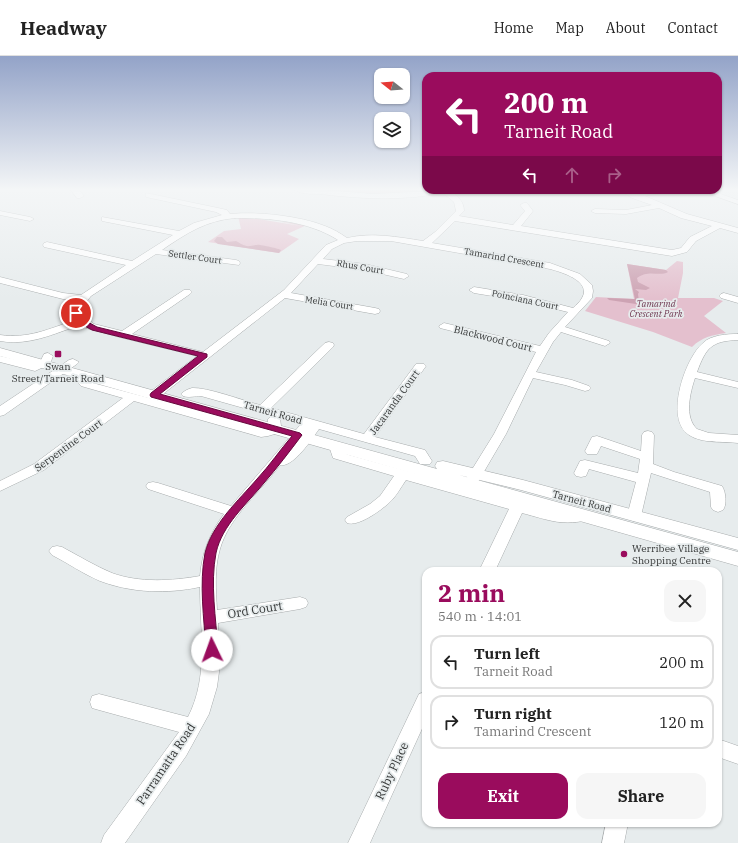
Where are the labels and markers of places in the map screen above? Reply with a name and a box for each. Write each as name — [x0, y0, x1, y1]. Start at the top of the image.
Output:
pin — [59, 296, 93, 330]
marker: Swan Street/Tarneit Road — [53, 349, 63, 359]
place label: Swan Street/Tarneit Road — [12, 360, 104, 385]
place label: Werribee Village Shopping Centre — [632, 542, 711, 567]
marker: Werribee Village Shopping Centre — [619, 549, 629, 559]

